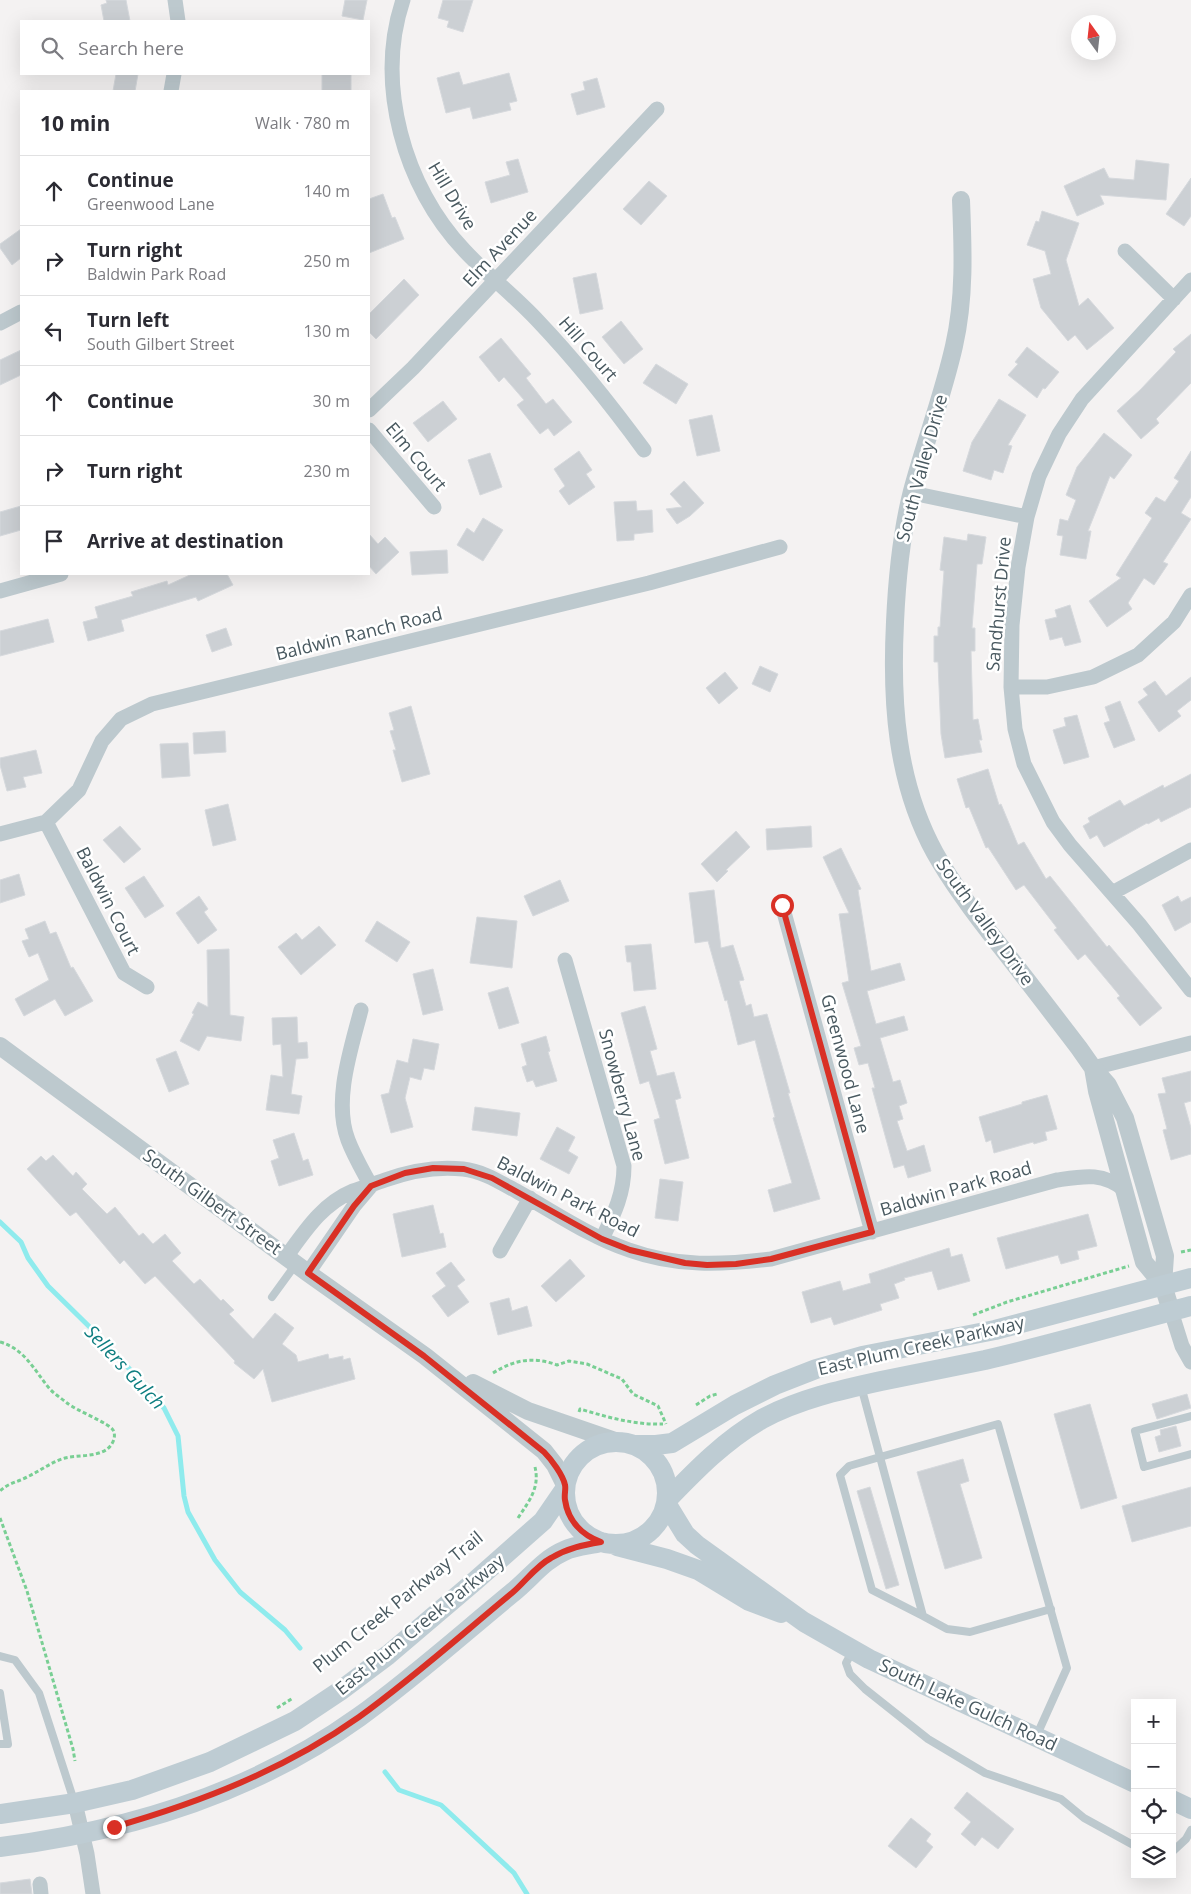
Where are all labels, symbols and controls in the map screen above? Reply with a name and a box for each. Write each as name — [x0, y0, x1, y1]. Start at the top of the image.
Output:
north arrow — [1071, 15, 1116, 60]
search box — [20, 20, 370, 75]
icon: search — [38, 34, 66, 62]
text: Search here — [78, 35, 184, 61]
text: 10 min — [40, 109, 110, 137]
text: Walk · 780 m — [255, 112, 350, 134]
street label: Hill Drive — [423, 157, 483, 234]
text: Continue — [87, 167, 174, 193]
icon: ahead — [40, 177, 68, 205]
text: 140 m — [304, 180, 350, 202]
text: Greenwood Lane — [87, 193, 215, 215]
street label: Elm Avenue — [457, 203, 542, 292]
text: Turn right — [87, 237, 182, 263]
icon: right — [40, 247, 68, 275]
text: 250 m — [304, 250, 350, 272]
text: Baldwin Park Road — [87, 263, 226, 285]
text: Turn left — [87, 307, 169, 333]
street label: Hill Court — [554, 311, 624, 386]
icon: left — [40, 317, 68, 345]
text: 130 m — [304, 320, 350, 342]
text: South Gilbert Street — [87, 333, 234, 355]
icon: ahead — [40, 387, 68, 415]
text: Continue — [87, 388, 174, 414]
text: 30 m — [313, 390, 350, 412]
street label: South Valley Drive — [890, 391, 952, 544]
street label: Elm Court — [381, 417, 453, 496]
icon: right — [40, 457, 68, 485]
text: Turn right — [87, 458, 182, 484]
text: 230 m — [304, 460, 350, 482]
icon: arrive — [40, 527, 68, 555]
text: Arrive at destination — [87, 528, 284, 554]
street label: Sandhurst Drive — [980, 536, 1016, 672]
street label: Baldwin Ranch Road — [273, 601, 445, 665]
street label: Baldwin Court — [71, 842, 146, 959]
street label: South Valley Drive — [932, 853, 1040, 990]
route start — [771, 894, 794, 917]
street label: Greenwood Lane — [816, 991, 876, 1136]
street label: Snowberry Lane — [594, 1026, 652, 1163]
street label: South Gilbert Street — [138, 1143, 287, 1260]
street label: Baldwin Park Road — [493, 1150, 644, 1242]
street label: Baldwin Park Road — [877, 1155, 1034, 1221]
street label: East Plum Creek Parkway — [815, 1309, 1027, 1380]
water label: Sellers Gulch — [79, 1319, 171, 1415]
street label: Plum Creek Parkway Trail — [307, 1525, 487, 1677]
street label: East Plum Creek Parkway — [330, 1548, 510, 1700]
street label: South Lake Gulch Road — [876, 1652, 1061, 1756]
map controls — [1131, 1699, 1176, 1879]
button: + — [1131, 1699, 1176, 1744]
button: − — [1131, 1744, 1176, 1789]
button: locate — [1131, 1789, 1176, 1834]
route end — [103, 1816, 126, 1839]
button: layers — [1131, 1834, 1176, 1879]

